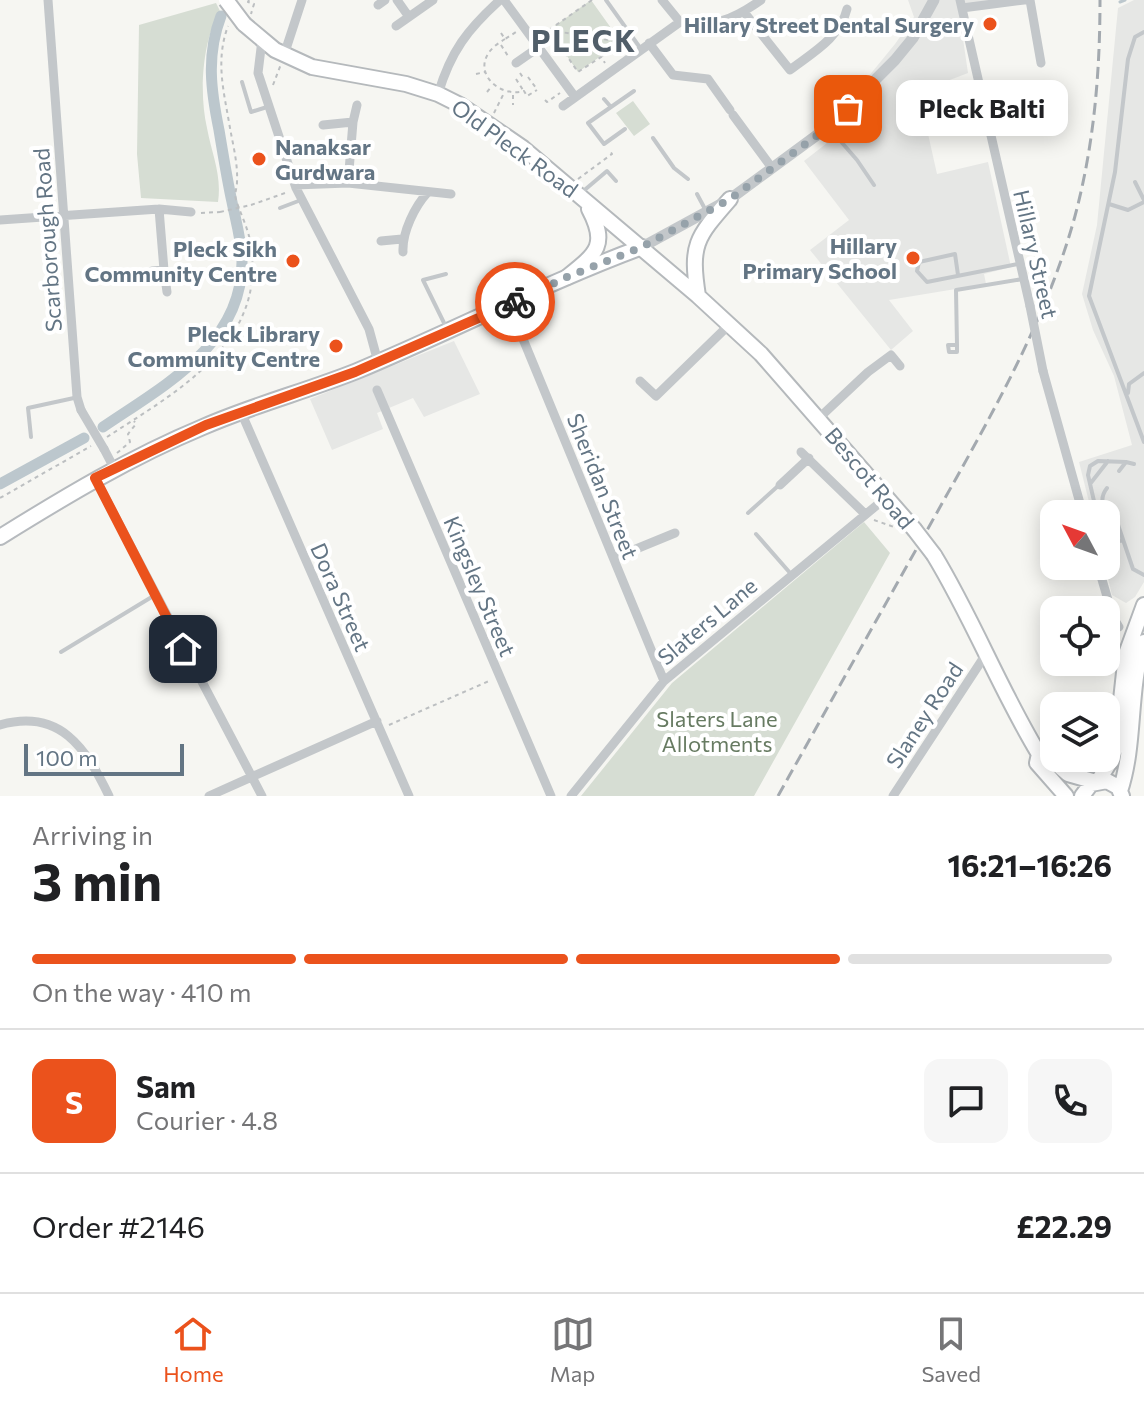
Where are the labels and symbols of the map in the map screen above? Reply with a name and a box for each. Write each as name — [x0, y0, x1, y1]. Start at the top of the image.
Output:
place label: Hillary Street Dental Surgery — [684, 11, 974, 38]
marker: Hillary Street Dental Surgery — [981, 15, 999, 33]
district label: PLECK — [531, 21, 637, 58]
pin — [814, 75, 882, 143]
callout: Pleck Balti — [896, 81, 1068, 137]
street label: Old Pleck Road — [446, 93, 584, 203]
place label: Nanaksar Gurdwara — [275, 133, 375, 185]
street label: Scarborough Road — [27, 147, 67, 333]
marker: Nanaksar Gurdwara — [250, 150, 268, 168]
street label: Hillary Street — [1008, 187, 1064, 321]
place label: Hillary Primary School — [742, 232, 897, 284]
place label: Pleck Sikh Community Centre — [84, 235, 277, 287]
marker: Hillary Primary School — [904, 249, 922, 267]
marker: Pleck Sikh Community Centre — [284, 252, 302, 270]
courier — [475, 262, 555, 342]
place label: Pleck Library Community Centre — [127, 320, 320, 372]
marker: Pleck Library Community Centre — [327, 337, 345, 355]
street label: Sheridan Street — [561, 409, 645, 563]
street label: Bescot Road — [820, 422, 920, 534]
north arrow — [1040, 500, 1120, 580]
street label: Kingsley Street — [438, 512, 522, 660]
street label: Dora Street — [305, 539, 377, 655]
street label: Slaters Lane — [652, 572, 762, 670]
pin — [149, 615, 217, 683]
street label: Slaney Road — [880, 657, 968, 773]
park label: Slaters Lane Allotments — [656, 705, 778, 757]
scale bar — [24, 740, 184, 776]

